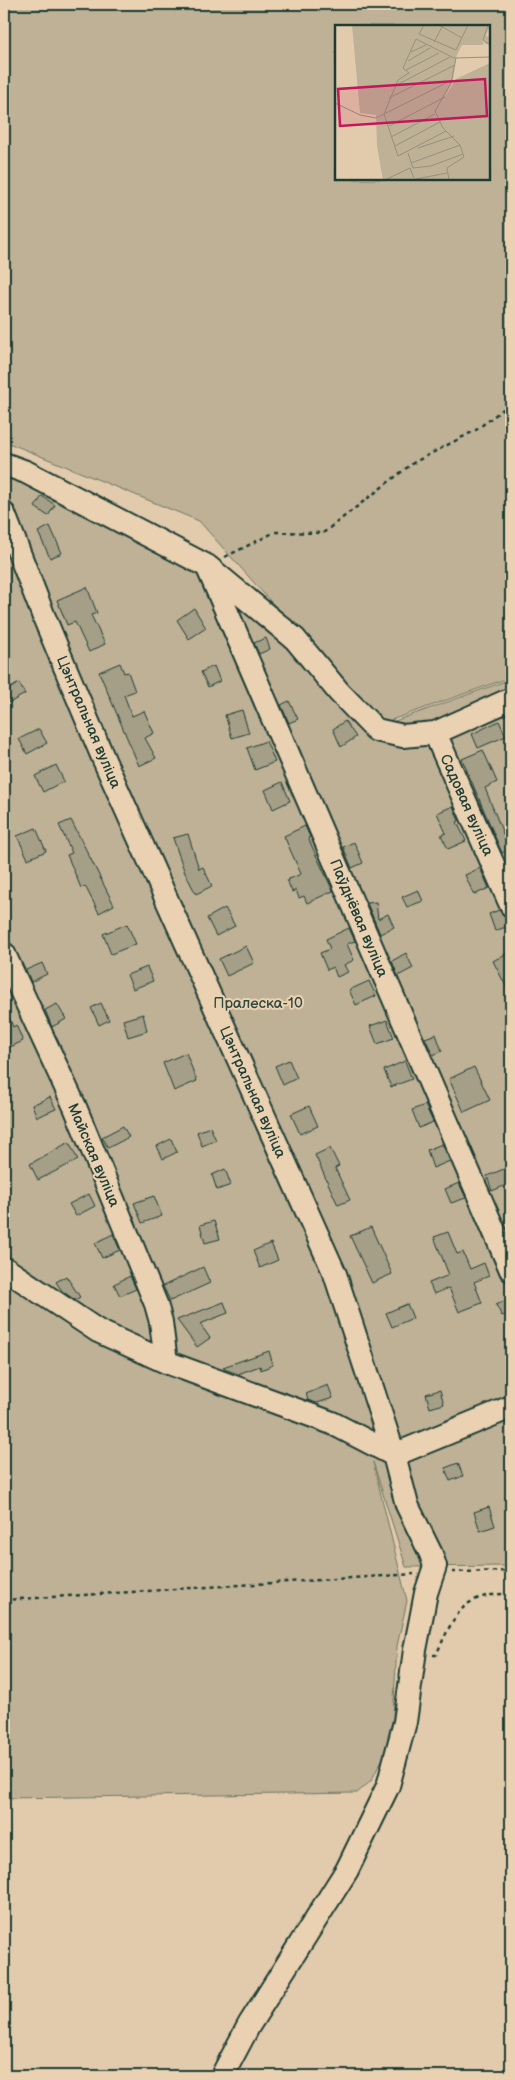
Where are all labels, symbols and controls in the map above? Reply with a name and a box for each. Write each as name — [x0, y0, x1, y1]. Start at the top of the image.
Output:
inset map — [335, 25, 490, 180]
street label: Цэнтральная вуліца — [52, 653, 125, 792]
street label: Садовая вуліца — [436, 751, 498, 859]
street label: Паўднёвая вуліца — [325, 856, 392, 980]
park label: Пралеска-10 — [213, 994, 303, 1013]
street label: Цэнтральная вуліца — [215, 1023, 290, 1161]
street label: Майская вуліца — [63, 1100, 124, 1210]

